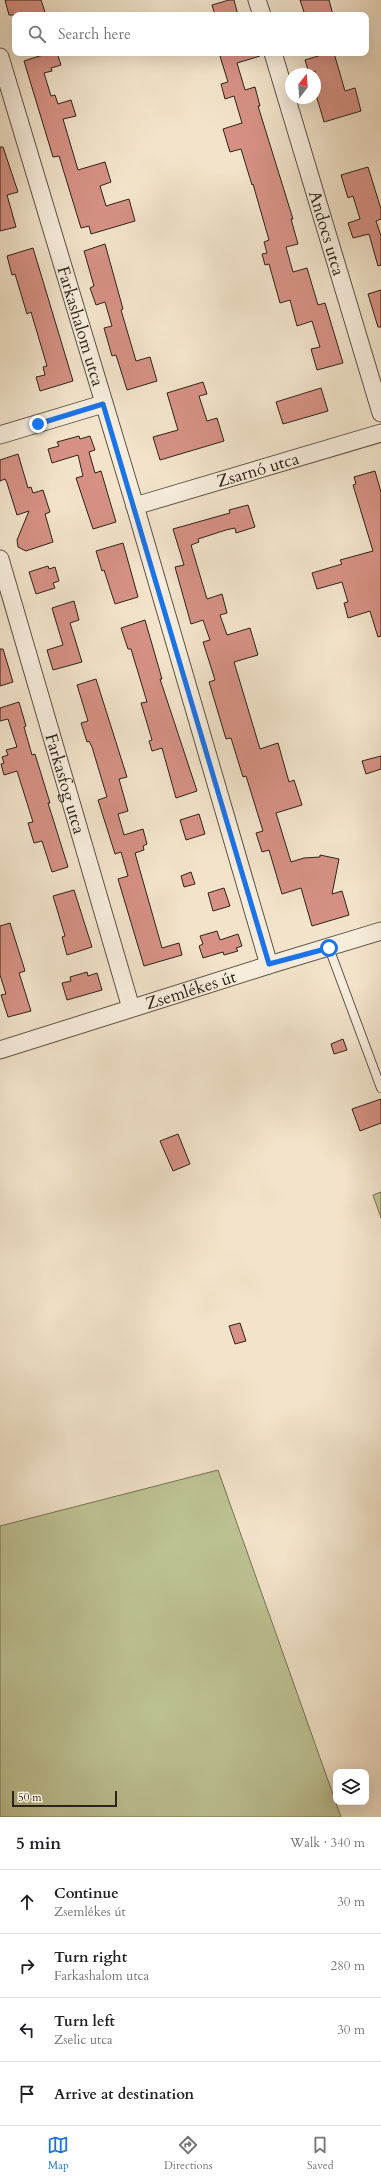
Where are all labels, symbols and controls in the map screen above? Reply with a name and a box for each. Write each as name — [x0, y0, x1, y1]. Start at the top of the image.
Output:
search box — [12, 12, 369, 56]
icon: search — [26, 23, 48, 45]
text: Search here — [58, 24, 131, 44]
north arrow — [285, 68, 321, 104]
street label: Andocs utca — [303, 188, 350, 279]
street label: Farkashalom utca — [52, 263, 110, 390]
route end — [29, 415, 47, 433]
street label: Zsarnó utca — [214, 447, 302, 493]
street label: Farkasfog utca — [39, 731, 91, 837]
route start — [320, 939, 338, 957]
street label: Zsemlékes út — [143, 965, 240, 1015]
map controls — [333, 1769, 369, 1805]
button: layers — [333, 1769, 369, 1805]
scale bar — [12, 1789, 117, 1808]
text: 50 m — [18, 1790, 42, 1805]
text: 5 min — [16, 1832, 61, 1855]
text: Walk · 340 m — [290, 1834, 365, 1852]
text: Continue — [54, 1883, 119, 1903]
icon: ahead — [16, 1891, 38, 1913]
text: 30 m — [337, 1893, 365, 1911]
text: Zsemlékes út — [54, 1903, 126, 1921]
text: Turn right — [54, 1947, 127, 1967]
icon: right — [16, 1955, 38, 1977]
text: 280 m — [331, 1957, 365, 1975]
text: Farkashalom utca — [54, 1967, 149, 1985]
text: Turn left — [54, 2011, 115, 2031]
icon: left — [16, 2019, 38, 2041]
text: 30 m — [337, 2021, 365, 2039]
text: Zselic utca — [54, 2031, 113, 2049]
icon: arrive — [16, 2083, 38, 2105]
text: Arrive at destination — [54, 2084, 194, 2104]
tab: Map — [47, 2134, 69, 2173]
tab: Directions — [164, 2134, 212, 2173]
tab: Saved — [307, 2134, 334, 2173]

